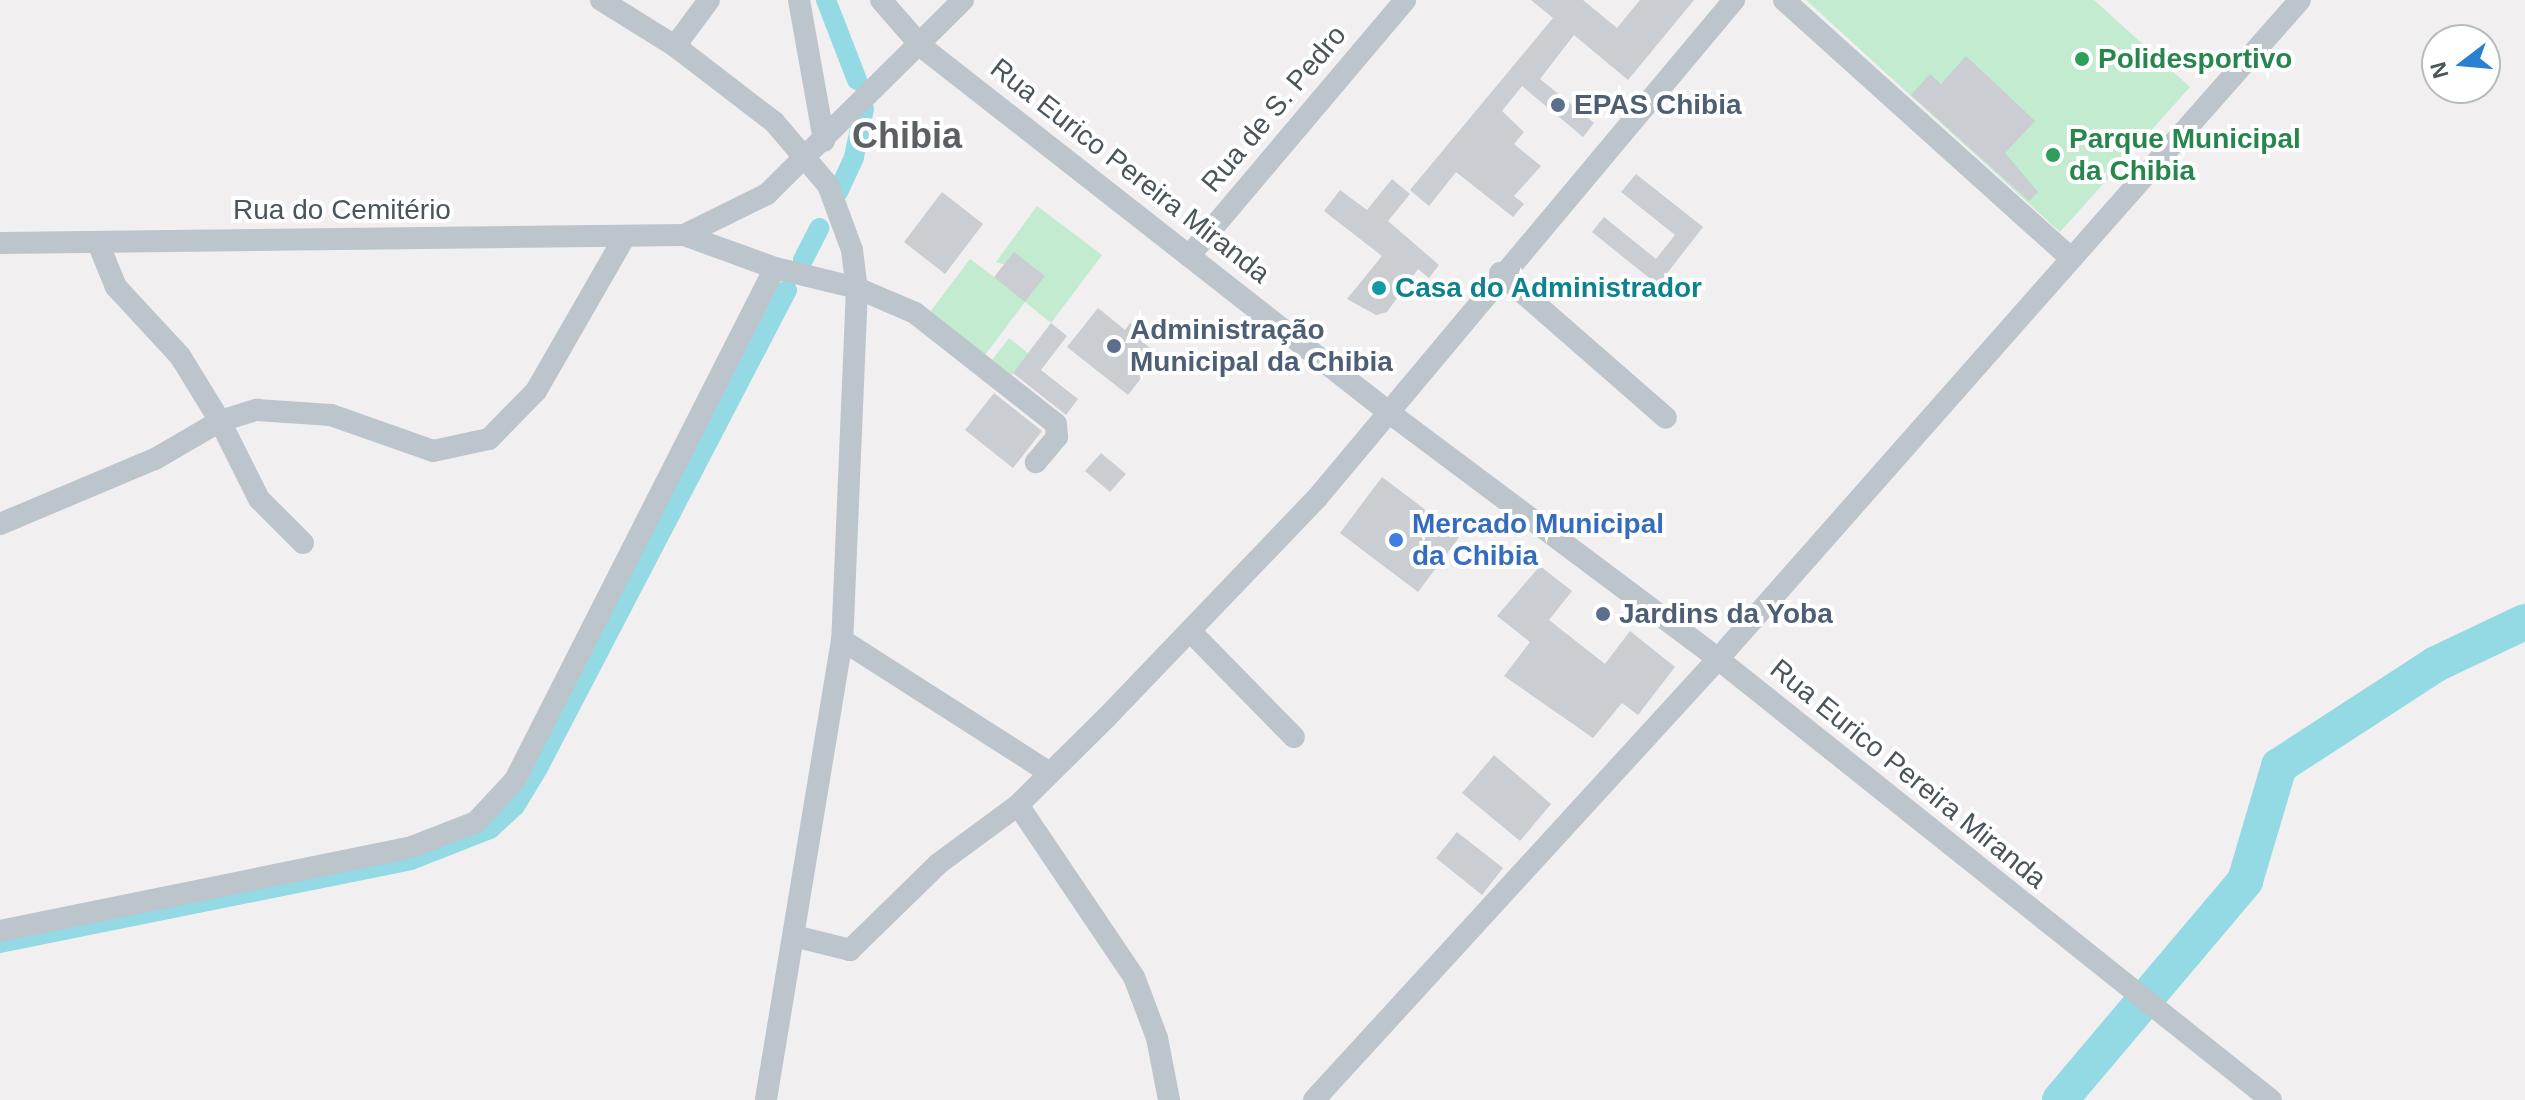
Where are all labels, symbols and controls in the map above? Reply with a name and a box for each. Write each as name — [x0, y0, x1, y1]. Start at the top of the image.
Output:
street label: Rua de S. Pedro — [1195, 19, 1353, 199]
north arrow — [2421, 24, 2501, 104]
place label: Polidesportivo — [2098, 42, 2292, 76]
marker: Polidesportivo — [2073, 50, 2091, 68]
street label: Rua Eurico Pereira Miranda — [984, 51, 1276, 291]
text: N — [2425, 59, 2454, 81]
place label: EPAS Chibia — [1574, 88, 1742, 122]
marker: EPAS Chibia — [1549, 96, 1567, 114]
district label: Chibia — [852, 114, 962, 158]
place label: Parque Municipal da Chibia — [2069, 122, 2301, 188]
marker: Parque Municipal da Chibia — [2044, 146, 2062, 164]
street label: Rua do Cemitério — [233, 193, 451, 227]
place label: Casa do Administrador — [1395, 271, 1703, 305]
marker: Casa do Administrador — [1370, 279, 1388, 297]
place label: Administração Municipal da Chibia — [1130, 313, 1393, 379]
marker: Administração Municipal da Chibia — [1105, 337, 1123, 355]
place label: Mercado Municipal da Chibia — [1412, 507, 1664, 573]
marker: Mercado Municipal da Chibia — [1387, 531, 1405, 549]
place label: Jardins da Yoba — [1619, 597, 1833, 631]
marker: Jardins da Yoba — [1594, 605, 1612, 623]
street label: Rua Eurico Pereira Miranda — [1763, 652, 2053, 896]

